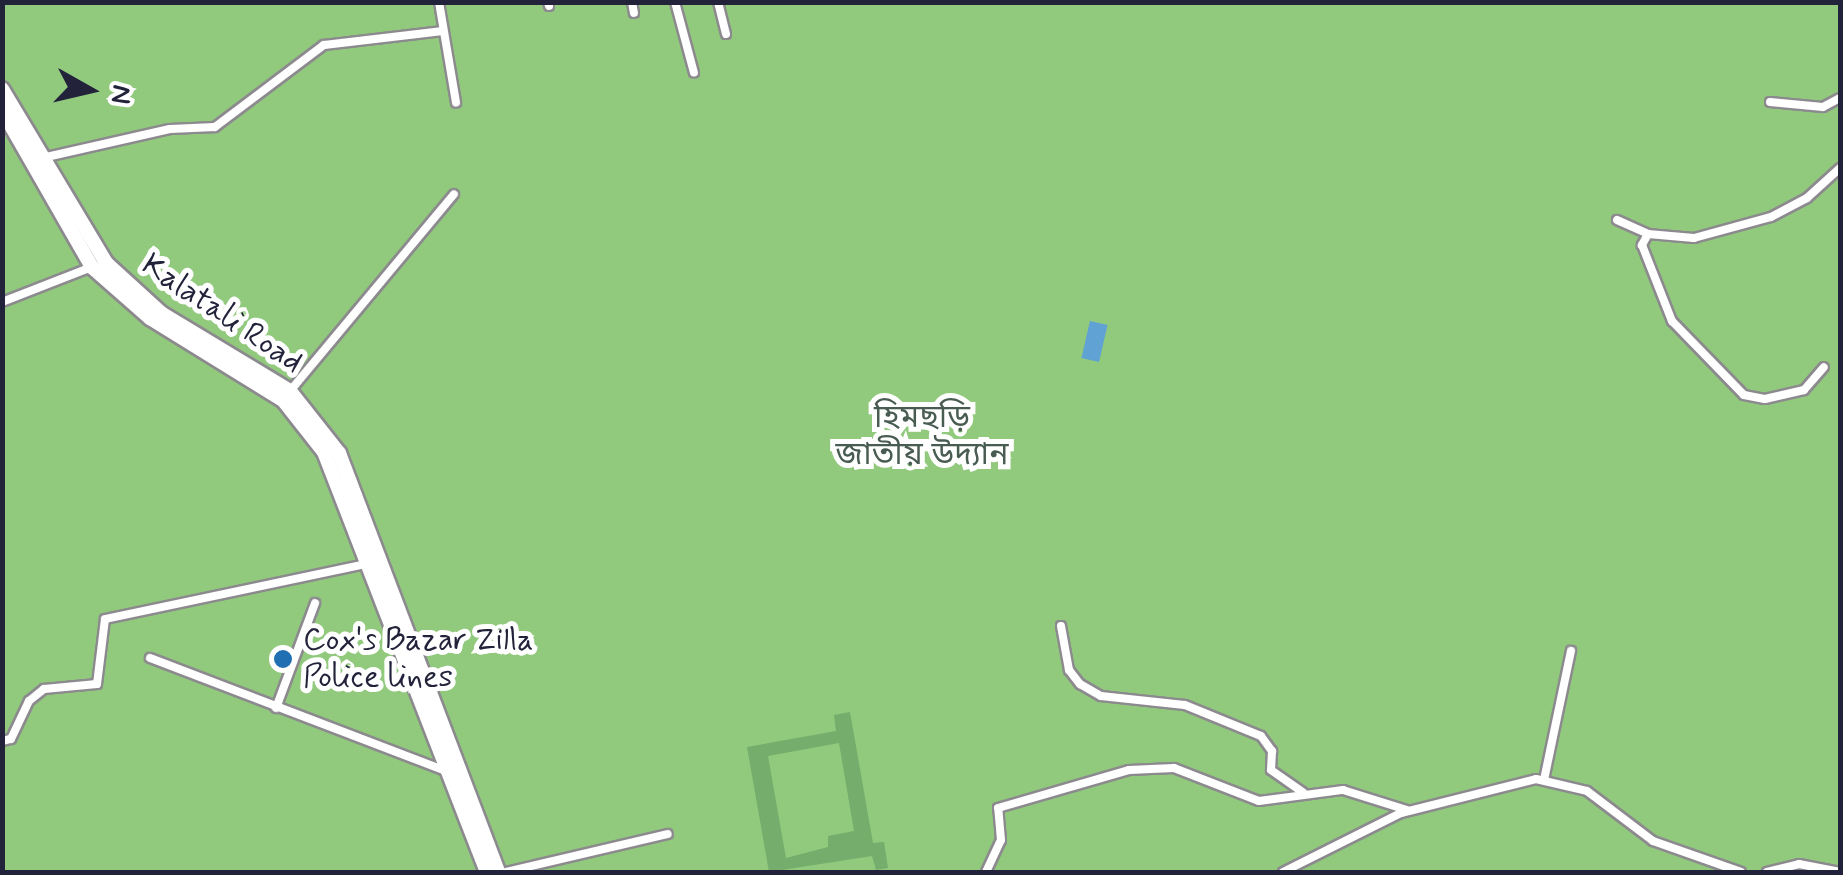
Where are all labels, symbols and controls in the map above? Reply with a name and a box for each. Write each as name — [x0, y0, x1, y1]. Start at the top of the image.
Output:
north arrow — [40, 40, 140, 140]
text: N — [101, 82, 140, 106]
street label: Kalatali Road — [134, 246, 310, 382]
park label: হিমছড়ি জাতীয় উদ্যান — [836, 400, 1008, 475]
place label: Cox's Bazar Zilla Police lines — [303, 622, 540, 697]
marker: Cox's Bazar Zilla Police lines — [272, 648, 294, 670]

